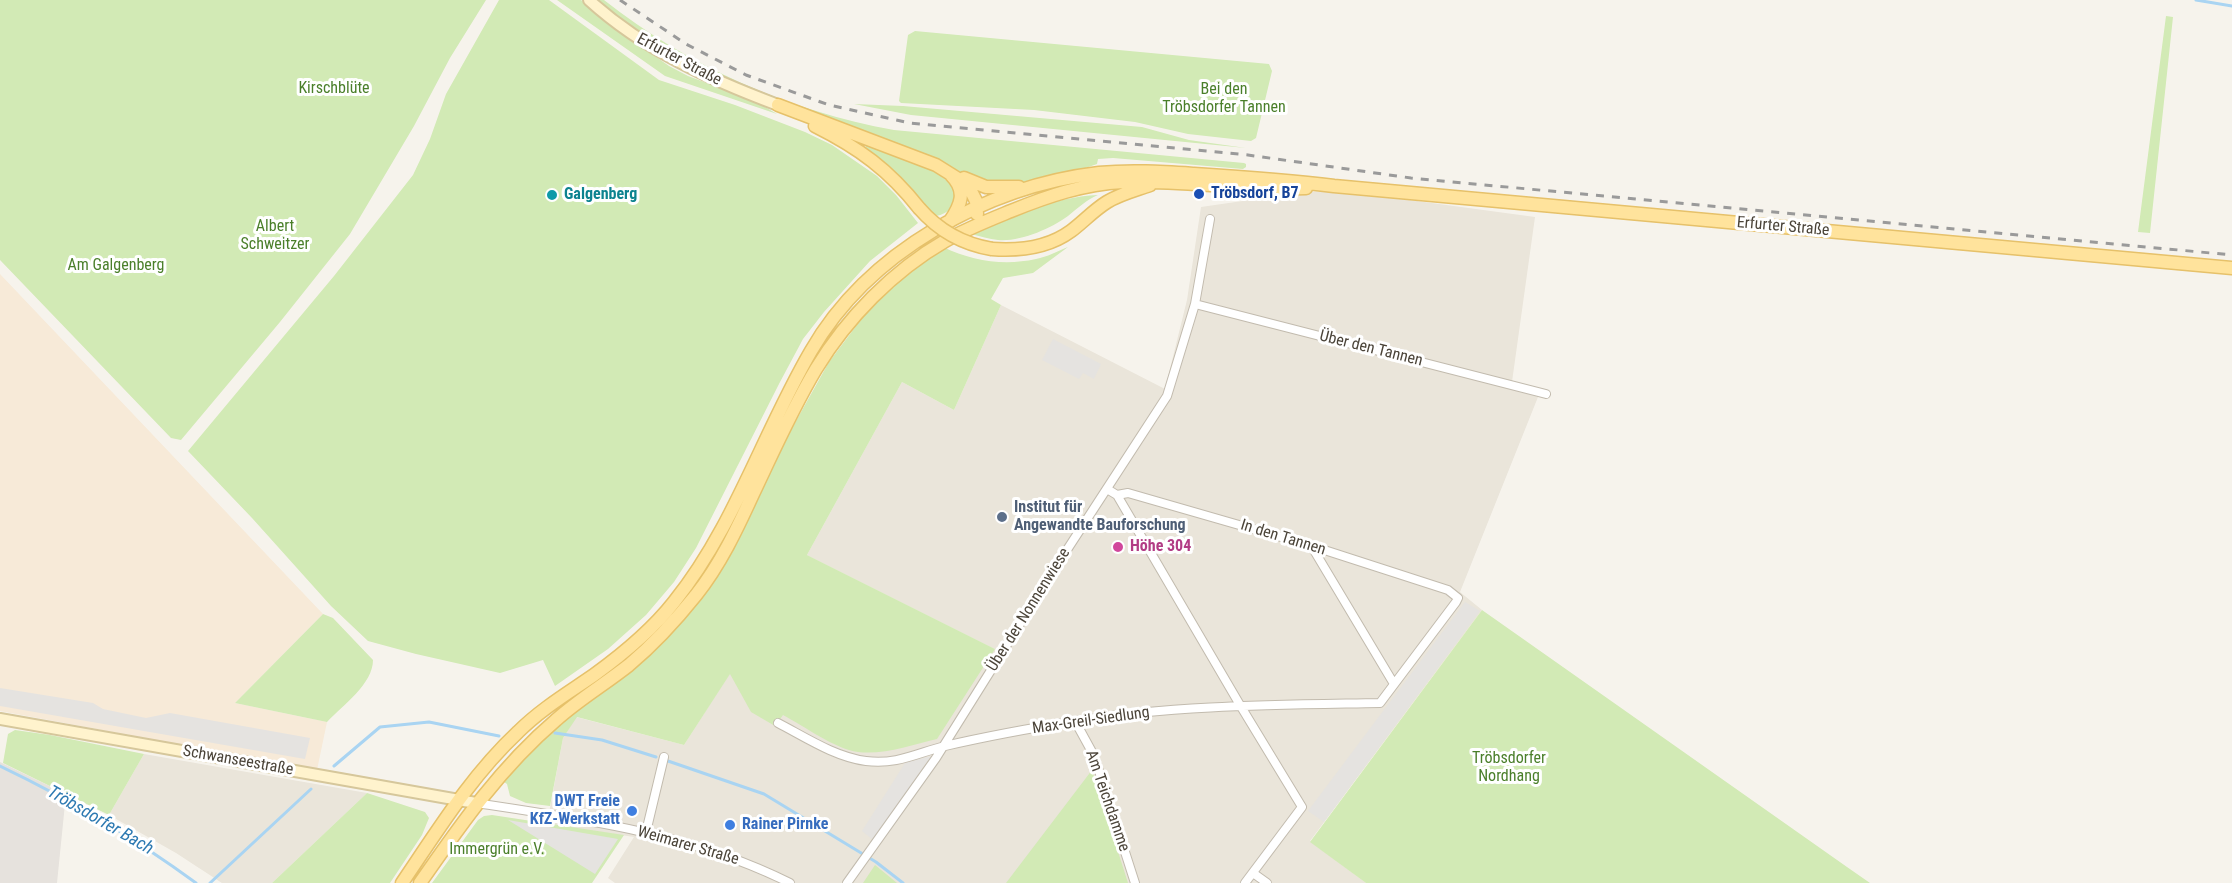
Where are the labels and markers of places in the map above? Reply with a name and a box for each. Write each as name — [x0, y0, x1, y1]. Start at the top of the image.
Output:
place label: Tröbsdorf, B7 — [1211, 184, 1299, 204]
place label: Galgenberg — [564, 185, 637, 205]
marker: Tröbsdorf, B7 — [1192, 187, 1206, 201]
marker: Galgenberg — [545, 188, 559, 202]
place label: Institut für Angewandte Bauforschung — [1014, 498, 1186, 536]
marker: Institut für Angewandte Bauforschung — [995, 510, 1009, 524]
place label: Höhe 304 — [1130, 537, 1191, 557]
marker: Höhe 304 — [1111, 540, 1125, 554]
place label: DWT Freie KfZ-Werkstatt — [530, 792, 620, 830]
marker: DWT Freie KfZ-Werkstatt — [625, 804, 639, 818]
place label: Rainer Pirnke — [742, 815, 828, 835]
marker: Rainer Pirnke — [723, 818, 737, 832]

